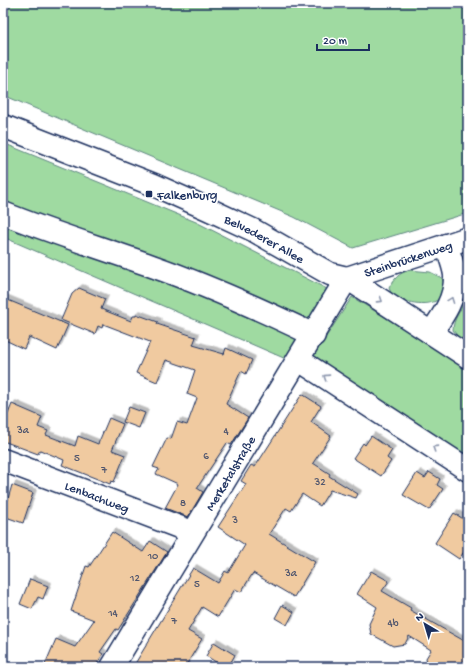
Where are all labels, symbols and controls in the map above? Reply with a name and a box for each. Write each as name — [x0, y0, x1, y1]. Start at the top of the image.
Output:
scale bar — [317, 26, 369, 52]
text: 20 m — [323, 35, 348, 49]
marker: Falkenburg — [144, 189, 154, 199]
place label: Falkenburg — [156, 189, 217, 204]
street label: Belvederer Allee — [220, 212, 307, 268]
street label: Steinbrückenweg — [363, 239, 455, 282]
one-way arrow — [376, 295, 383, 302]
one-way arrow — [446, 296, 454, 303]
one-way arrow — [323, 375, 330, 382]
house number: 3a — [16, 425, 30, 437]
house number: 4 — [223, 426, 229, 438]
street label: Merketalstraße — [203, 434, 260, 514]
one-way arrow — [432, 446, 439, 453]
house number: 6 — [203, 451, 209, 463]
house number: 5 — [74, 453, 80, 465]
house number: 7 — [100, 465, 107, 477]
house number: 32 — [313, 477, 326, 489]
street label: Lenbachweg — [62, 479, 131, 517]
house number: 8 — [180, 498, 186, 510]
house number: 3 — [231, 515, 238, 527]
house number: 10 — [147, 551, 158, 563]
house number: 3a — [284, 568, 298, 580]
house number: 12 — [129, 573, 141, 585]
house number: 5 — [194, 579, 200, 591]
north arrow — [405, 604, 445, 644]
house number: 14 — [107, 608, 119, 620]
text: N — [414, 611, 427, 625]
house number: 7 — [170, 616, 177, 628]
house number: 4b — [387, 618, 399, 630]

